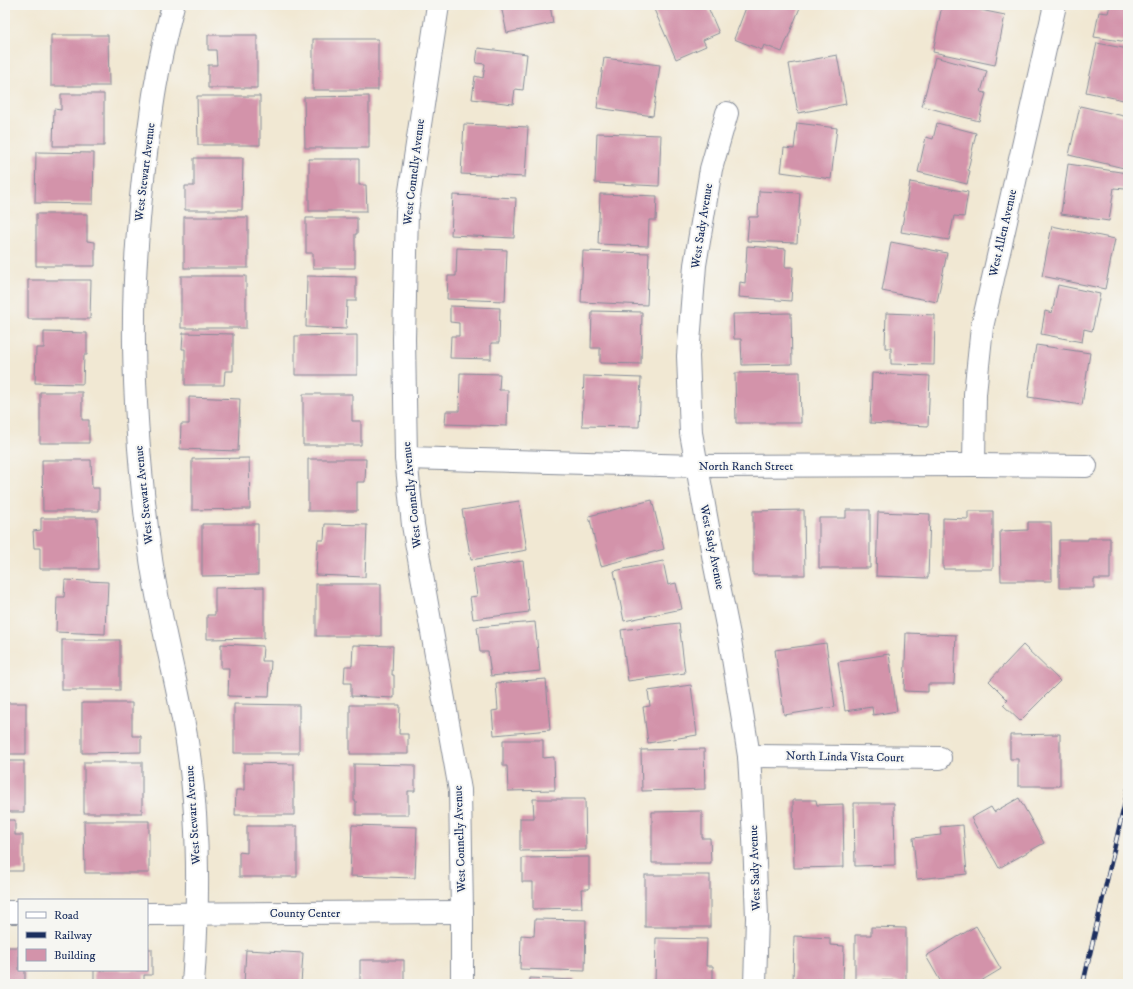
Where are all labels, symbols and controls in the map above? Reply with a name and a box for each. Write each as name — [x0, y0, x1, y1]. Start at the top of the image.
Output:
street label: West Connelly Avenue — [400, 118, 428, 227]
street label: West Stewart Avenue — [131, 122, 158, 223]
street label: West Sady Avenue — [688, 182, 716, 271]
street label: West Allen Avenue — [985, 188, 1020, 279]
street label: West Connelly Avenue — [399, 441, 425, 550]
street label: West Stewart Avenue — [131, 445, 157, 546]
street label: North Ranch Street — [699, 459, 793, 474]
street label: West Sady Avenue — [696, 502, 728, 591]
street label: North Linda Vista Court — [786, 748, 904, 766]
street label: West Stewart Avenue — [182, 765, 204, 866]
street label: West Connelly Avenue — [451, 785, 469, 894]
street label: West Sady Avenue — [746, 825, 764, 912]
legend — [18, 899, 148, 971]
street label: County Center — [270, 906, 341, 921]
text: Road — [54, 908, 79, 923]
text: Railway — [54, 928, 92, 943]
text: Building — [54, 948, 95, 963]

